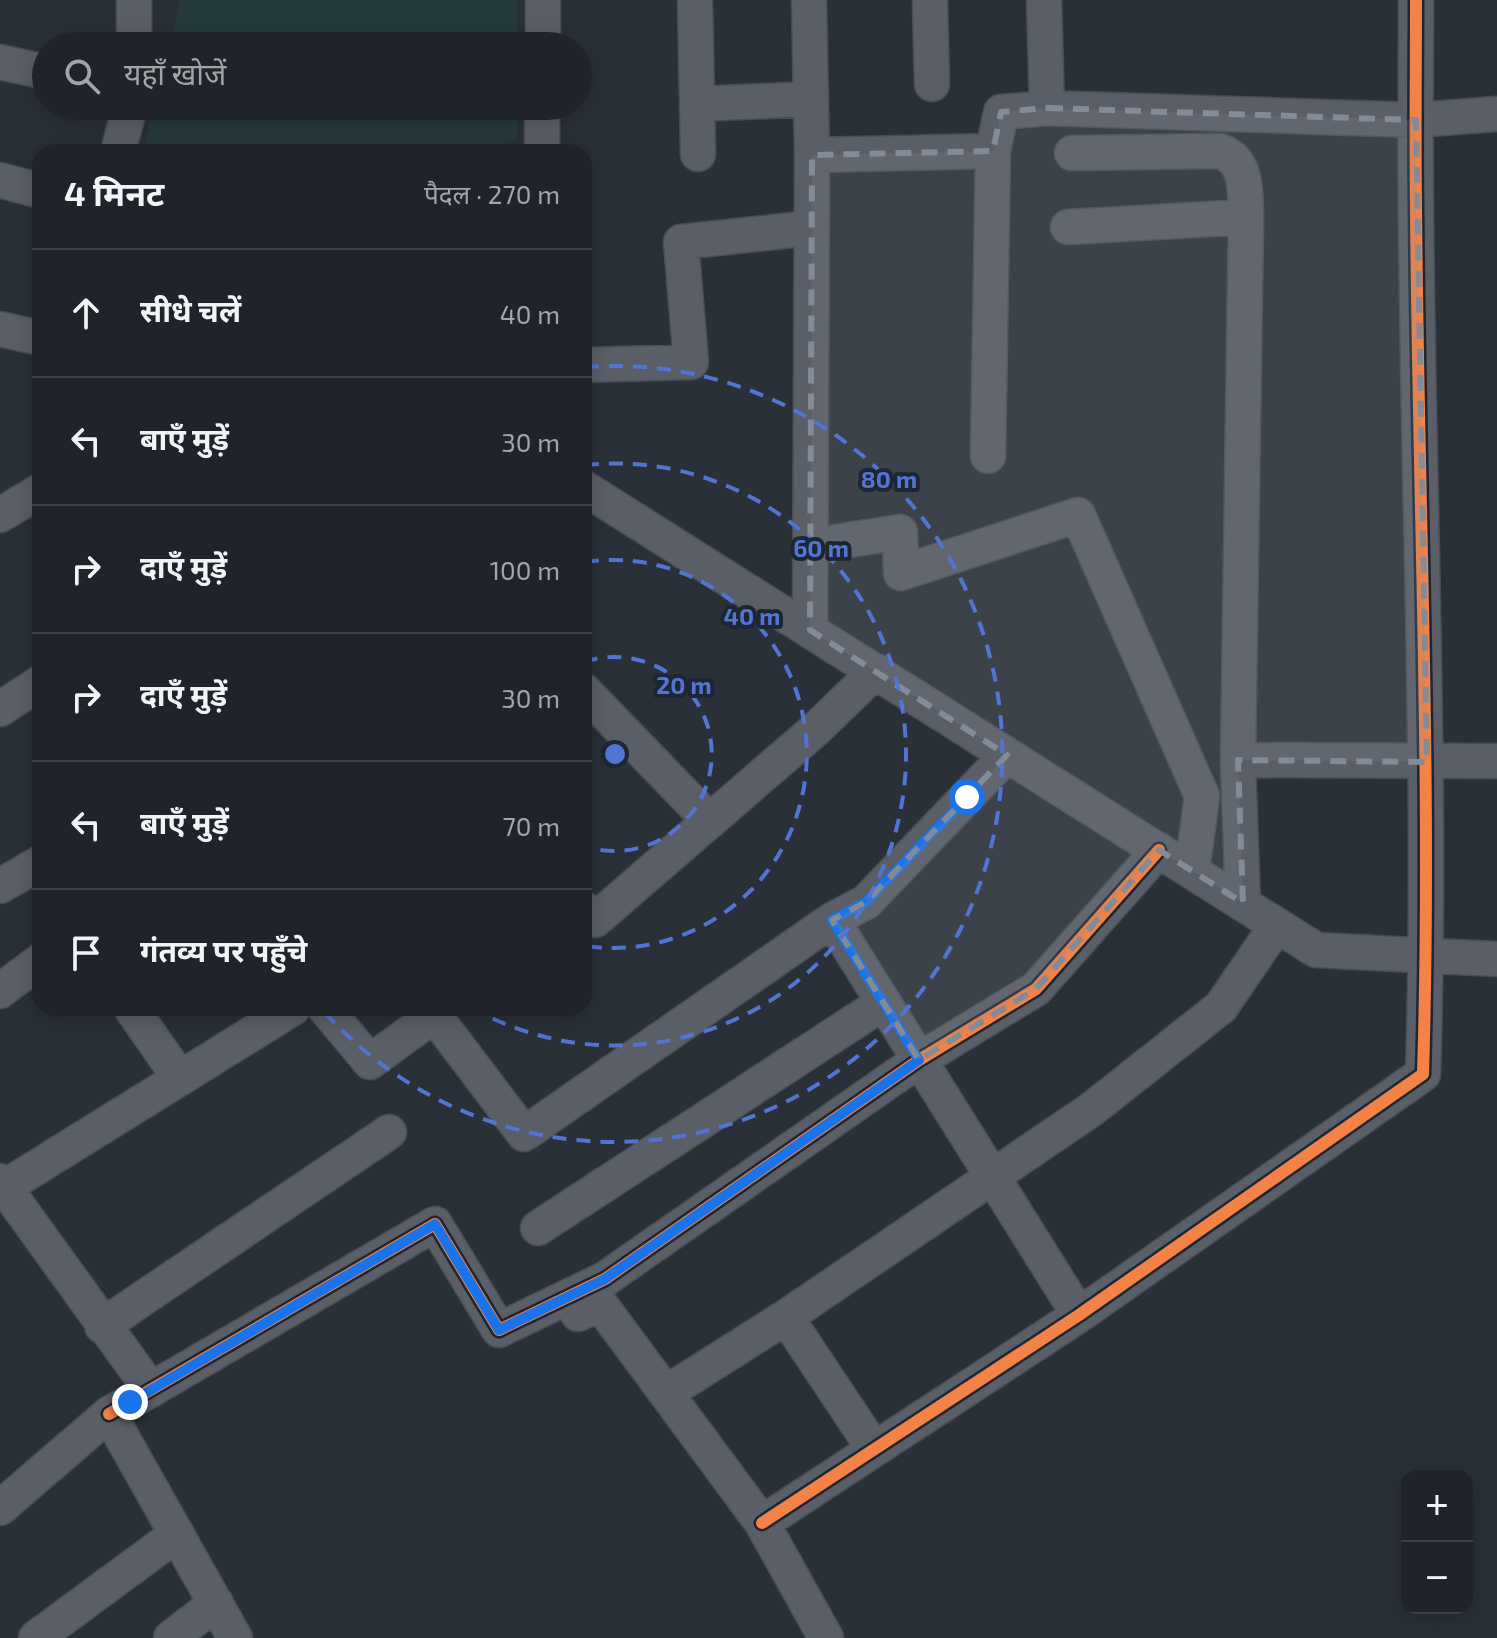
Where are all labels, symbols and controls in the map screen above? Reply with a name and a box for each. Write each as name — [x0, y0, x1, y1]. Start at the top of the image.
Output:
search box — [32, 32, 592, 120]
icon: search — [60, 54, 104, 98]
text: यहाँ खोजें — [124, 55, 226, 91]
text: 4 मिनट — [64, 172, 164, 213]
text: पैदल · 270 m — [424, 178, 560, 209]
icon: ahead — [64, 291, 108, 335]
text: सीधे चलें — [140, 292, 241, 328]
text: 40 m — [500, 298, 560, 329]
icon: left — [64, 419, 108, 463]
text: बाएँ मुड़ें — [140, 420, 229, 456]
text: 30 m — [501, 426, 560, 457]
text: 80 m — [861, 464, 917, 493]
text: 60 m — [793, 533, 849, 562]
icon: right — [64, 547, 108, 591]
text: दाएँ मुड़ें — [140, 548, 227, 584]
text: 100 m — [490, 554, 560, 585]
text: 40 m — [724, 601, 780, 630]
text: 20 m — [656, 670, 712, 699]
icon: right — [64, 675, 108, 719]
text: दाएँ मुड़ें — [140, 676, 227, 712]
text: 30 m — [501, 682, 560, 713]
centre of rings — [601, 740, 629, 768]
route start — [949, 779, 985, 815]
icon: left — [64, 803, 108, 847]
text: बाएँ मुड़ें — [140, 804, 229, 840]
text: 70 m — [502, 810, 560, 841]
icon: arrive — [64, 931, 108, 975]
text: गंतव्य पर पहुँचे — [140, 932, 307, 968]
route end — [112, 1384, 148, 1420]
map controls — [1401, 1470, 1473, 1614]
button: + — [1401, 1470, 1473, 1542]
button: − — [1401, 1542, 1473, 1614]

